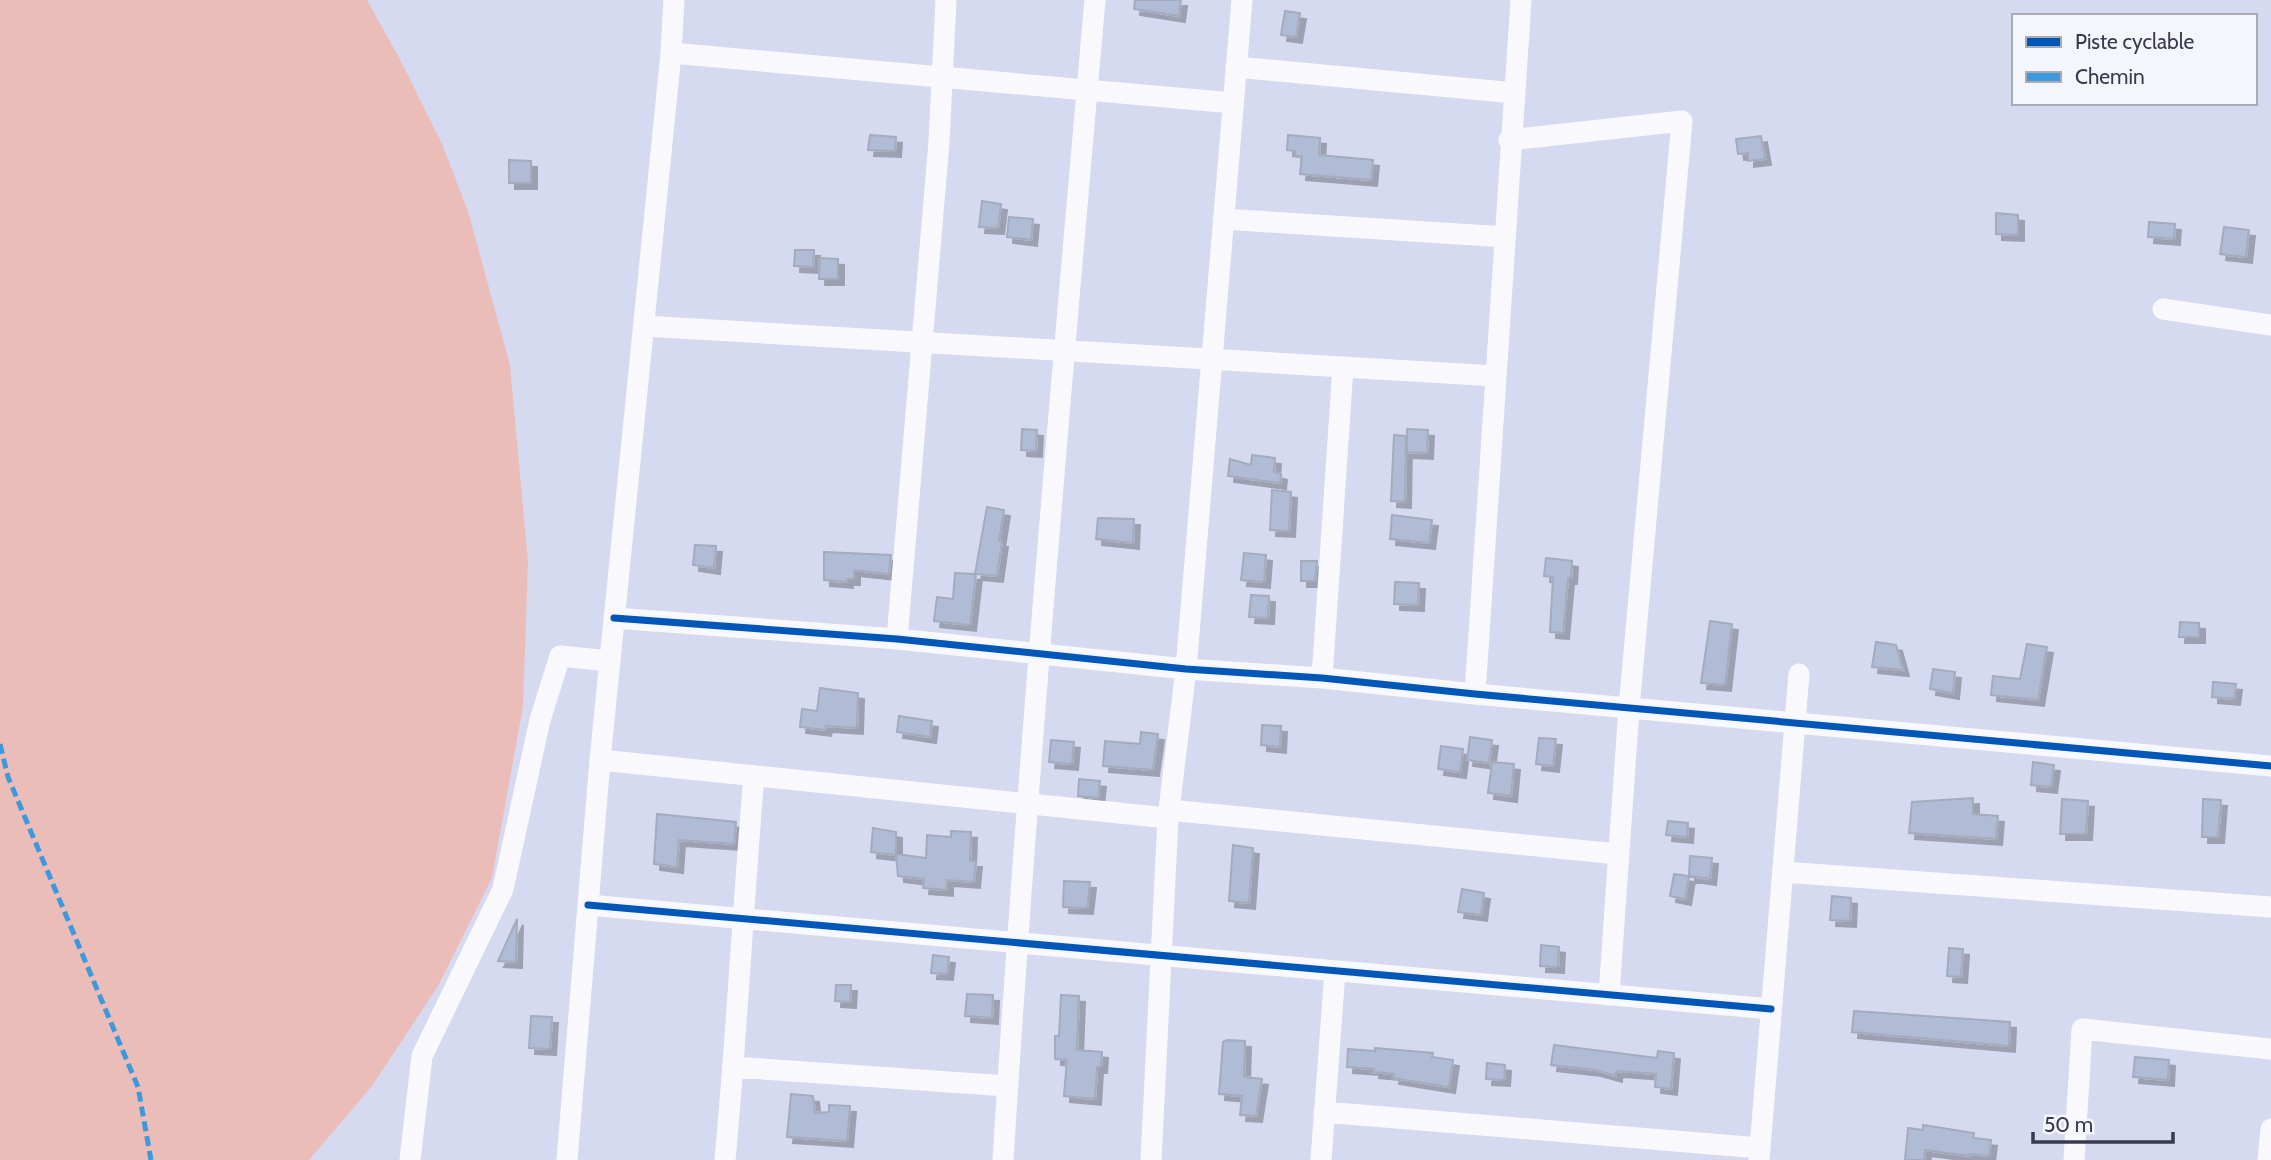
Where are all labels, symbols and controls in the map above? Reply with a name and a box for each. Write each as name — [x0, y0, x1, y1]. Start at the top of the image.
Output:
legend — [2012, 14, 2257, 105]
text: Piste cyclable — [2075, 29, 2195, 54]
text: Chemin — [2075, 64, 2145, 89]
scale bar — [2033, 1100, 2173, 1144]
text: 50 m — [2044, 1112, 2093, 1137]

